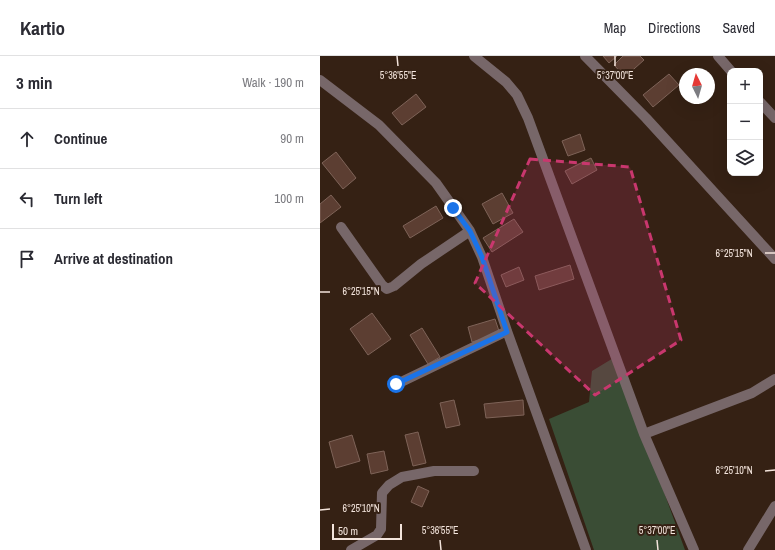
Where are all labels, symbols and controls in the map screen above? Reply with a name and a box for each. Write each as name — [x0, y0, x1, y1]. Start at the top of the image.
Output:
text: Kartio — [20, 15, 65, 41]
text: Map — [604, 19, 626, 37]
text: Directions — [648, 19, 700, 37]
text: Saved — [722, 19, 755, 37]
north arrow — [679, 68, 715, 104]
map controls — [727, 68, 763, 176]
button: + — [727, 68, 763, 104]
text: 5°36'55"E — [380, 69, 416, 82]
text: 5°37'00"E — [597, 69, 633, 82]
text: 3 min — [16, 71, 52, 94]
text: Walk · 190 m — [242, 74, 304, 91]
button: − — [727, 104, 763, 140]
icon: ahead — [16, 128, 38, 150]
text: Continue — [54, 128, 107, 149]
text: 90 m — [280, 130, 304, 147]
button: layers — [727, 140, 763, 176]
icon: left — [16, 188, 38, 210]
text: Turn left — [54, 188, 102, 209]
text: 100 m — [274, 190, 304, 207]
route end — [444, 199, 462, 217]
text: 6°25'15"N — [715, 247, 753, 260]
icon: arrive — [16, 248, 38, 270]
text: Arrive at destination — [54, 248, 173, 269]
text: 6°25'15"N — [342, 285, 380, 298]
route start — [387, 375, 405, 393]
text: 6°25'10"N — [715, 464, 753, 477]
text: 6°25'10"N — [342, 502, 380, 515]
scale bar — [332, 522, 402, 541]
text: 50 m — [338, 524, 358, 538]
text: 5°36'55"E — [422, 524, 458, 537]
text: 5°37'00"E — [639, 524, 675, 537]

